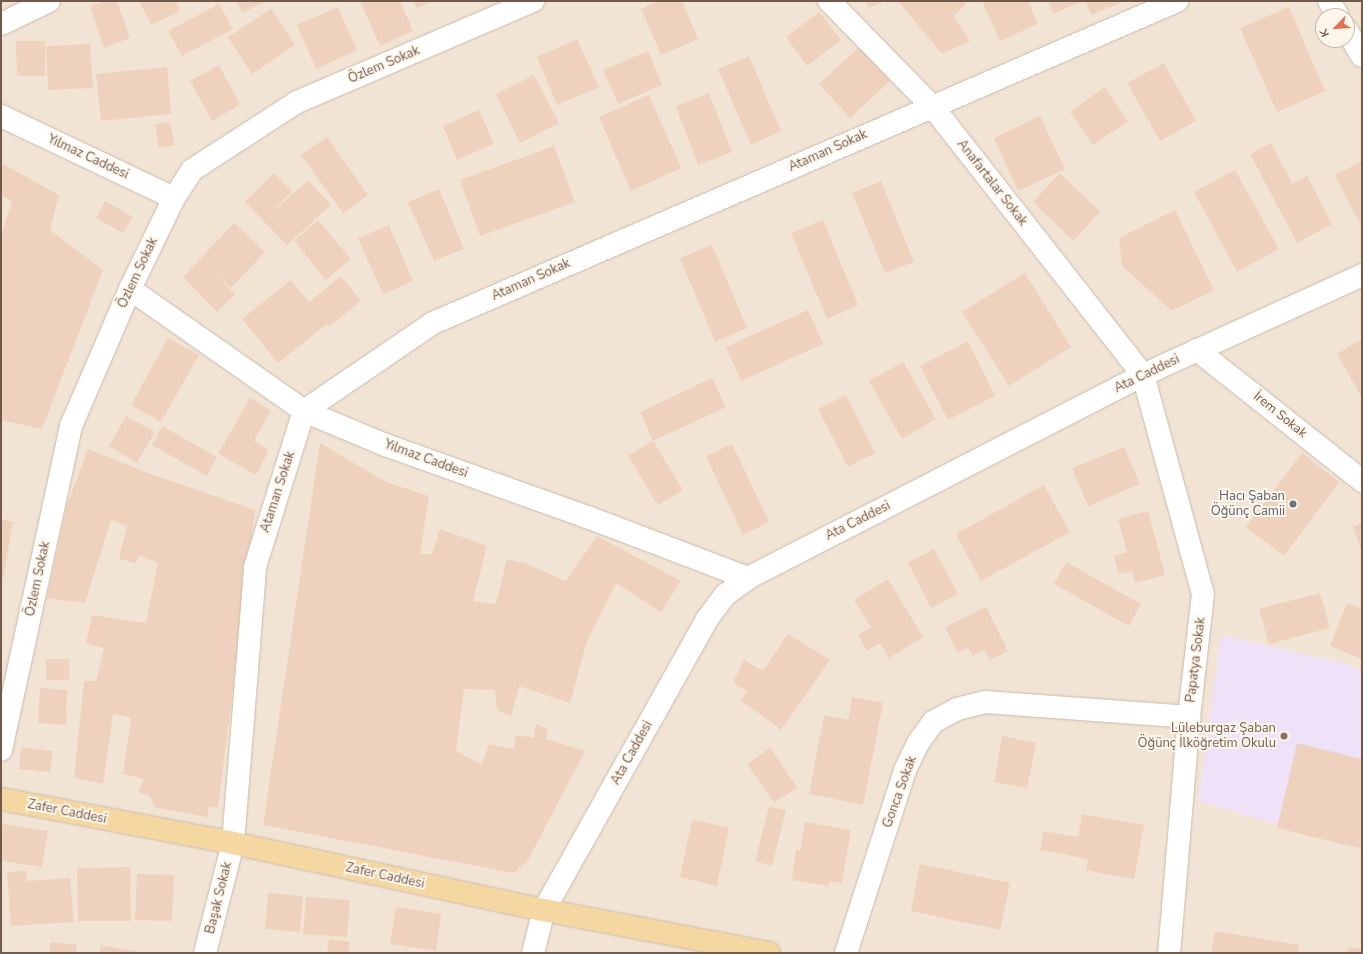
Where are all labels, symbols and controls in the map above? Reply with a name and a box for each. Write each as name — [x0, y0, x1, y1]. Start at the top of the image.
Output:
north arrow — [1315, 8, 1355, 48]
text: K — [1316, 26, 1333, 39]
street label: Özlem Sokak — [346, 43, 422, 87]
street label: Ataman Sokak — [786, 127, 870, 175]
street label: Yılmaz Caddesi — [45, 131, 131, 183]
street label: Anafartalar Sokak — [953, 137, 1031, 229]
street label: Özlem Sokak — [115, 235, 161, 311]
street label: Ataman Sokak — [489, 256, 573, 304]
street label: Ata Caddesi — [1112, 351, 1182, 397]
street label: İrem Sokak — [1250, 389, 1310, 441]
street label: Yılmaz Caddesi — [382, 437, 470, 481]
street label: Ataman Sokak — [258, 449, 298, 535]
place label: Hacı Şaban Öğünç Camii — [1211, 489, 1285, 520]
street label: Ata Caddesi — [823, 498, 893, 544]
marker: Hacı Şaban Öğünç Camii — [1288, 499, 1298, 509]
street label: Özlem Sokak — [22, 540, 54, 618]
street label: Papatya Sokak — [1183, 616, 1209, 704]
street label: Ata Caddesi — [608, 718, 656, 788]
place label: Lüleburgaz Şaban Öğünç İlköğretim Okulu — [1138, 721, 1276, 752]
marker: Lüleburgaz Şaban Öğünç İlköğretim Okulu — [1279, 731, 1289, 741]
street label: Gonca Sokak — [880, 754, 920, 830]
street label: Zafer Caddesi — [26, 797, 108, 827]
street label: Başak Sokak — [203, 860, 235, 936]
street label: Zafer Caddesi — [344, 860, 426, 892]

